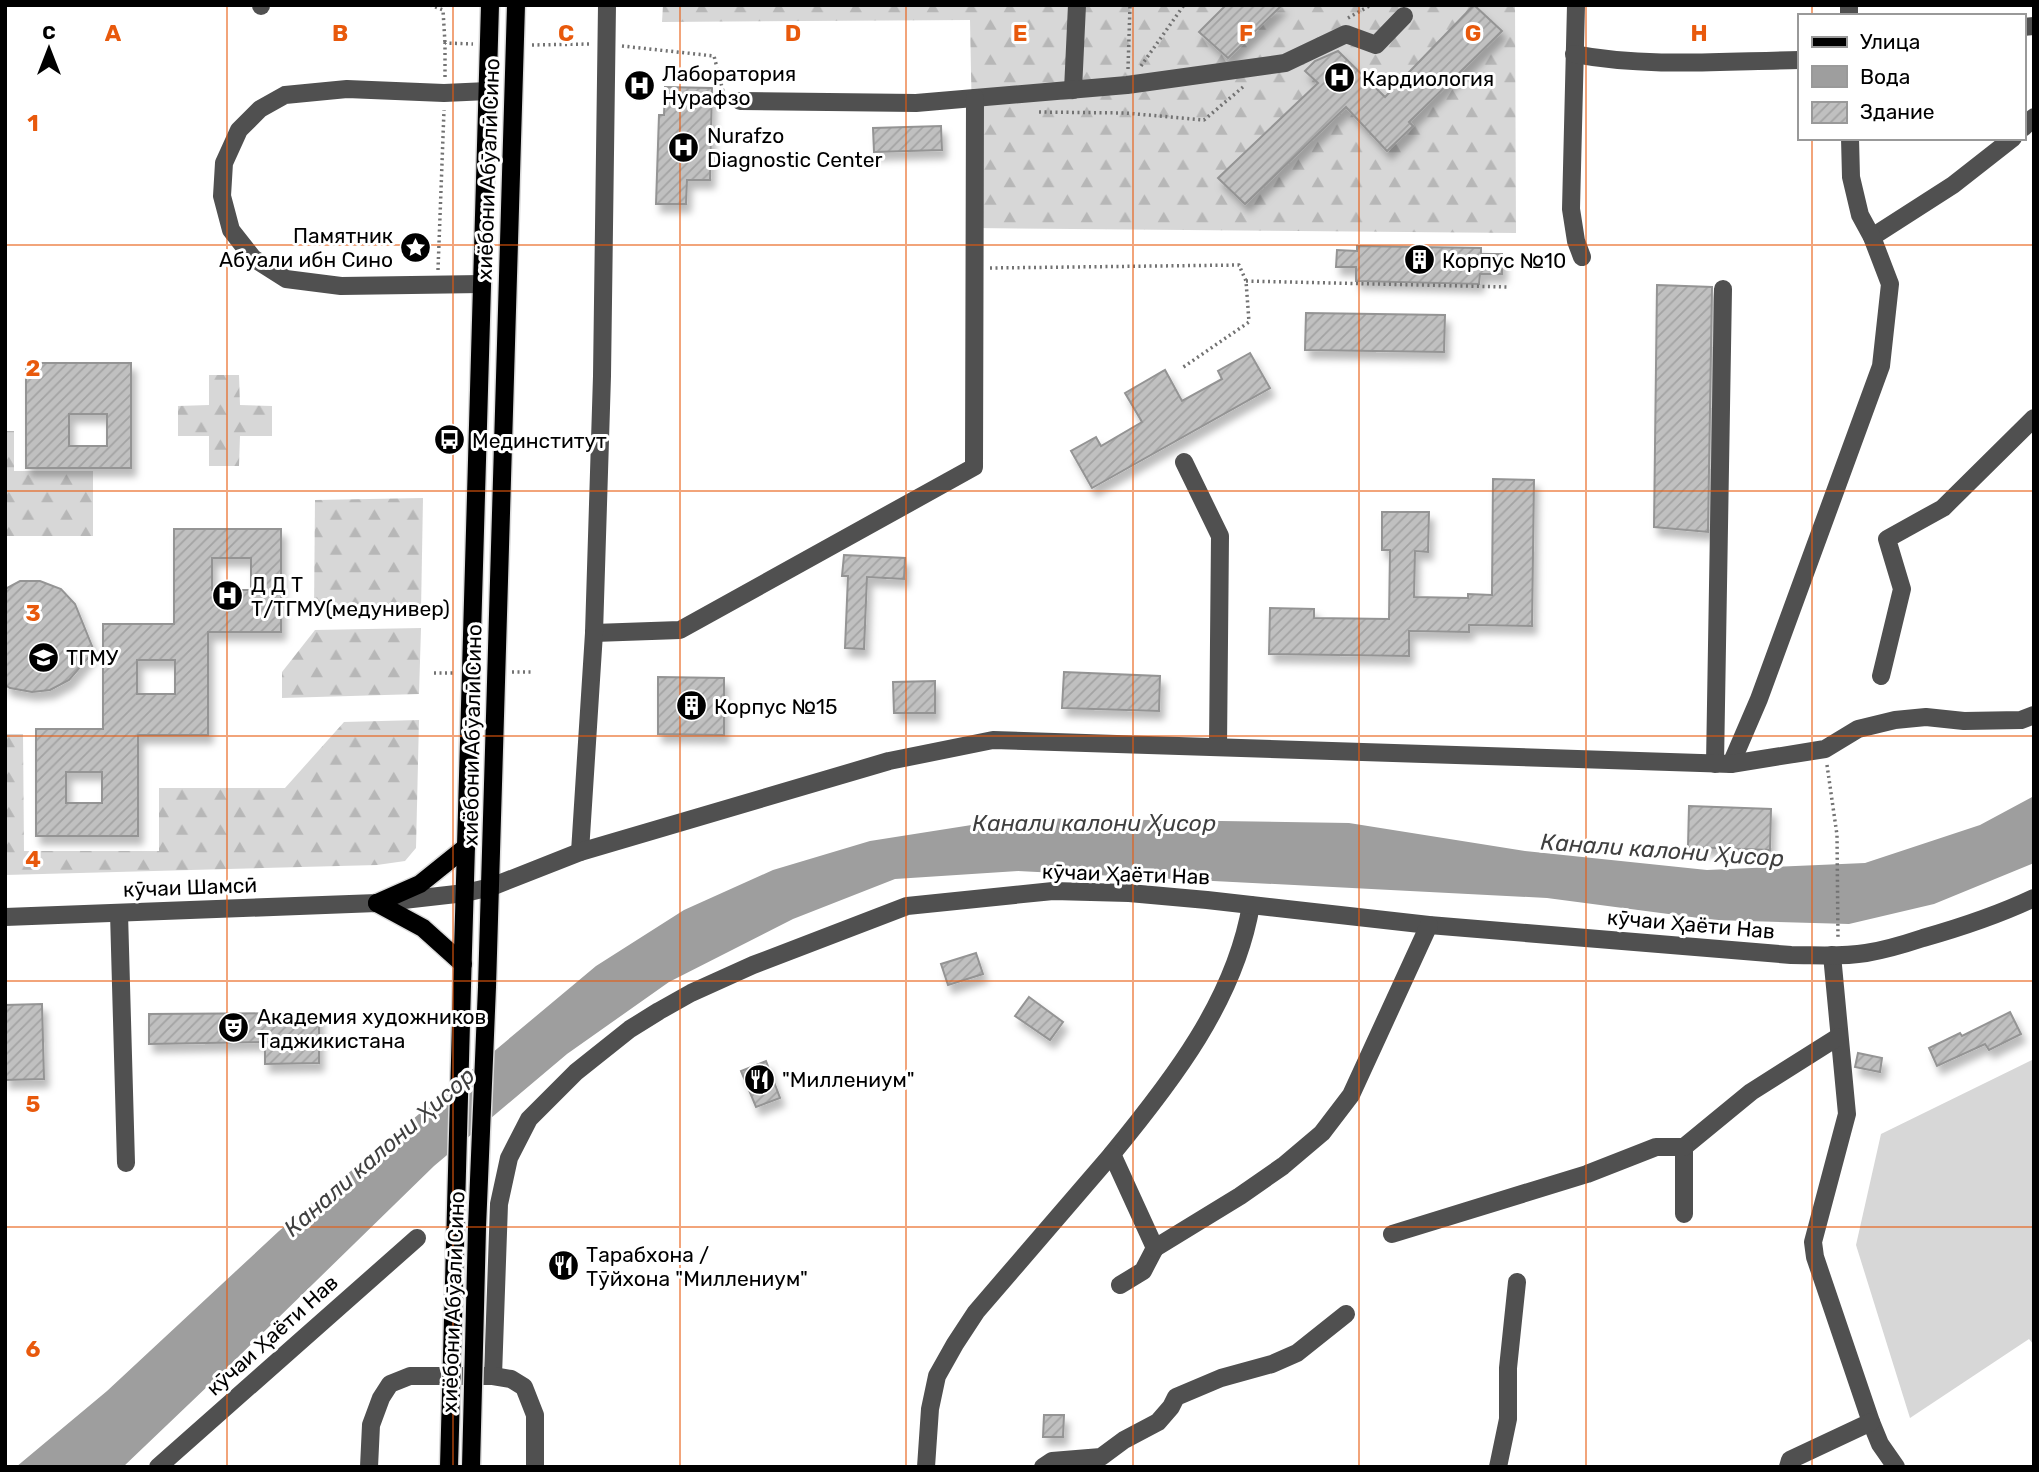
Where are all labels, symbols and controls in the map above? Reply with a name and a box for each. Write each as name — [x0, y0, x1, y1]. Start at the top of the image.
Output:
north arrow — [14, 14, 84, 84]
legend — [1798, 14, 2025, 140]
text: A — [105, 19, 122, 47]
text: B — [332, 19, 348, 47]
text: C — [558, 19, 574, 47]
text: D — [785, 19, 801, 47]
text: E — [1013, 19, 1027, 47]
text: F — [1239, 19, 1253, 47]
text: G — [1465, 19, 1481, 47]
text: H — [1690, 19, 1708, 47]
text: С — [42, 21, 56, 44]
text: Улица — [1860, 29, 1920, 54]
street label: хиёбони Абӯалӣ Сино — [472, 58, 504, 280]
place label: Лаборатория Нурафзо — [662, 61, 796, 110]
hospital icon: Кардиология — [1322, 61, 1356, 95]
text: Вода — [1860, 64, 1910, 89]
place label: Кардиология — [1362, 66, 1494, 91]
hospital icon: Лаборатория Нурафзо — [622, 68, 656, 102]
text: Здание — [1860, 99, 1935, 124]
text: 1 — [27, 109, 39, 137]
place label: Nurafzo Diagnostic Center — [707, 123, 882, 172]
hospital icon: Nurafzo Diagnostic Center — [667, 130, 701, 164]
place label: Памятник Абуали ибн Сино — [219, 223, 393, 272]
place icon: Памятник Абуали ибн Сино — [399, 230, 433, 264]
building icon: Корпус №10 — [1402, 243, 1436, 277]
place label: Корпус №10 — [1442, 248, 1566, 273]
text: 2 — [26, 354, 40, 382]
bus stop icon: Мединститут — [432, 423, 466, 457]
place label: Мединститут — [472, 428, 607, 453]
place label: Д Д Т Т/ТГМУ(медунивер) — [251, 572, 450, 621]
hospital icon: Д Д Т Т/ТГМУ(медунивер) — [211, 579, 245, 613]
text: 3 — [25, 599, 41, 627]
street label: хиёбони Абӯалӣ Сино — [458, 624, 486, 846]
school or university icon: ТГМУ — [26, 640, 60, 674]
place label: ТГМУ — [66, 645, 119, 670]
building icon: Корпус №15 — [674, 689, 708, 723]
place label: Корпус №15 — [714, 694, 837, 719]
water label: Канали калони Ҳисор — [972, 809, 1216, 837]
water label: Канали калони Ҳисор — [1540, 828, 1785, 872]
text: 4 — [25, 845, 41, 873]
street label: кӯчаи Ҳаёти Нав — [1041, 859, 1211, 889]
street label: кӯчаи Шамсӣ — [122, 872, 258, 902]
street label: кӯчаи Ҳаёти Нав — [1606, 904, 1776, 944]
place label: Академия художников Таджикистана — [257, 1004, 486, 1053]
theatre icon: Академия художников Таджикистана — [217, 1011, 251, 1045]
water label: Канали калони Ҳисор — [278, 1061, 480, 1242]
restaurant icon: "Миллениум" — [742, 1062, 776, 1096]
place label: "Миллениум" — [782, 1067, 915, 1092]
text: 5 — [26, 1090, 41, 1118]
street label: хиёбони Абӯалӣ Сино — [437, 1191, 469, 1413]
place label: Тарабхона / Тӯйхона "Миллениум" — [586, 1242, 808, 1291]
restaurant icon: Тарабхона / Тӯйхона "Миллениум" — [546, 1249, 580, 1283]
street label: кӯчаи Ҳаёти Нав — [201, 1269, 343, 1401]
text: 6 — [26, 1335, 41, 1363]

